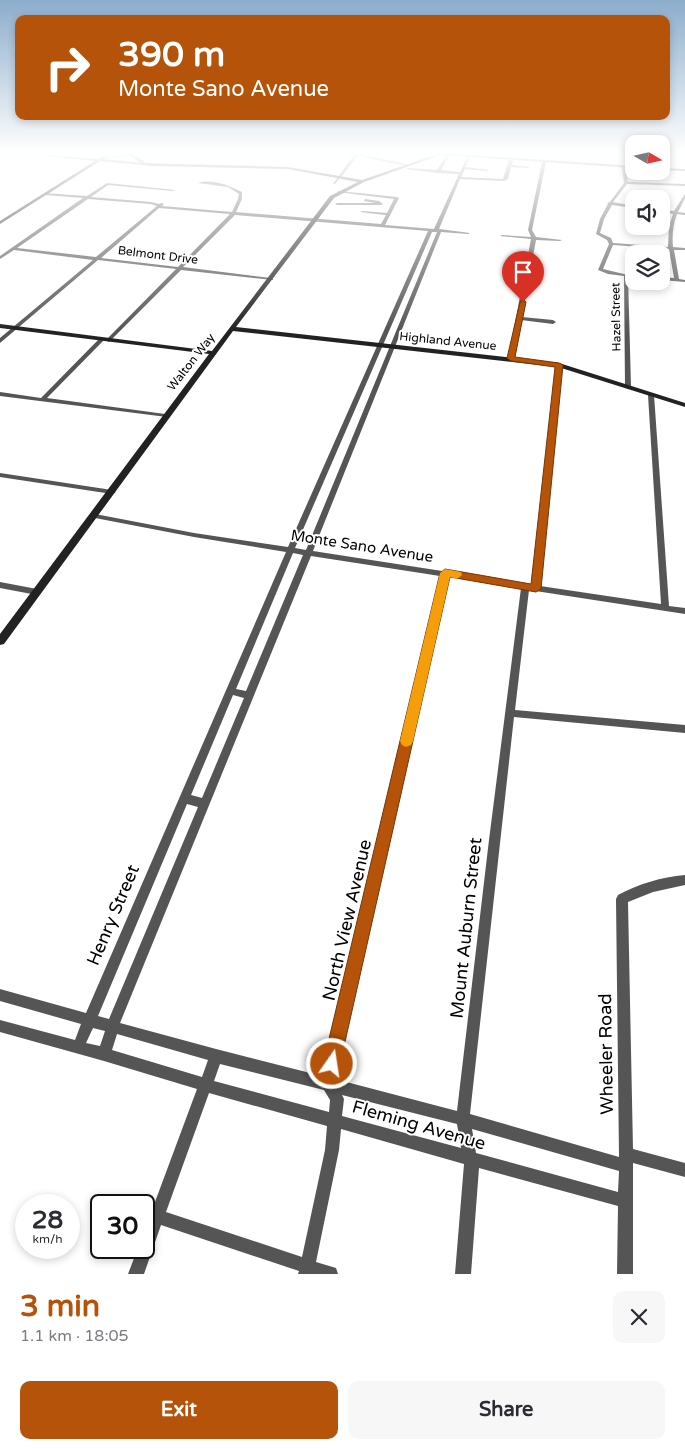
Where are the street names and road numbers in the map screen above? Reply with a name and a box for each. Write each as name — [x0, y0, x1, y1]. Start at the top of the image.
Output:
street label: Belmont Drive — [117, 243, 199, 267]
street label: Hazel Street — [608, 282, 624, 352]
street label: Highland Avenue — [399, 329, 497, 353]
street label: Walton Way — [164, 330, 218, 393]
street label: Monte Sano Avenue — [290, 526, 434, 566]
street label: Mount Auburn Street — [446, 836, 486, 1020]
street label: North View Avenue — [318, 837, 376, 1003]
street label: Henry Street — [82, 861, 144, 969]
street label: Wheeler Road — [594, 993, 618, 1115]
street label: Fleming Avenue — [350, 1095, 488, 1155]

